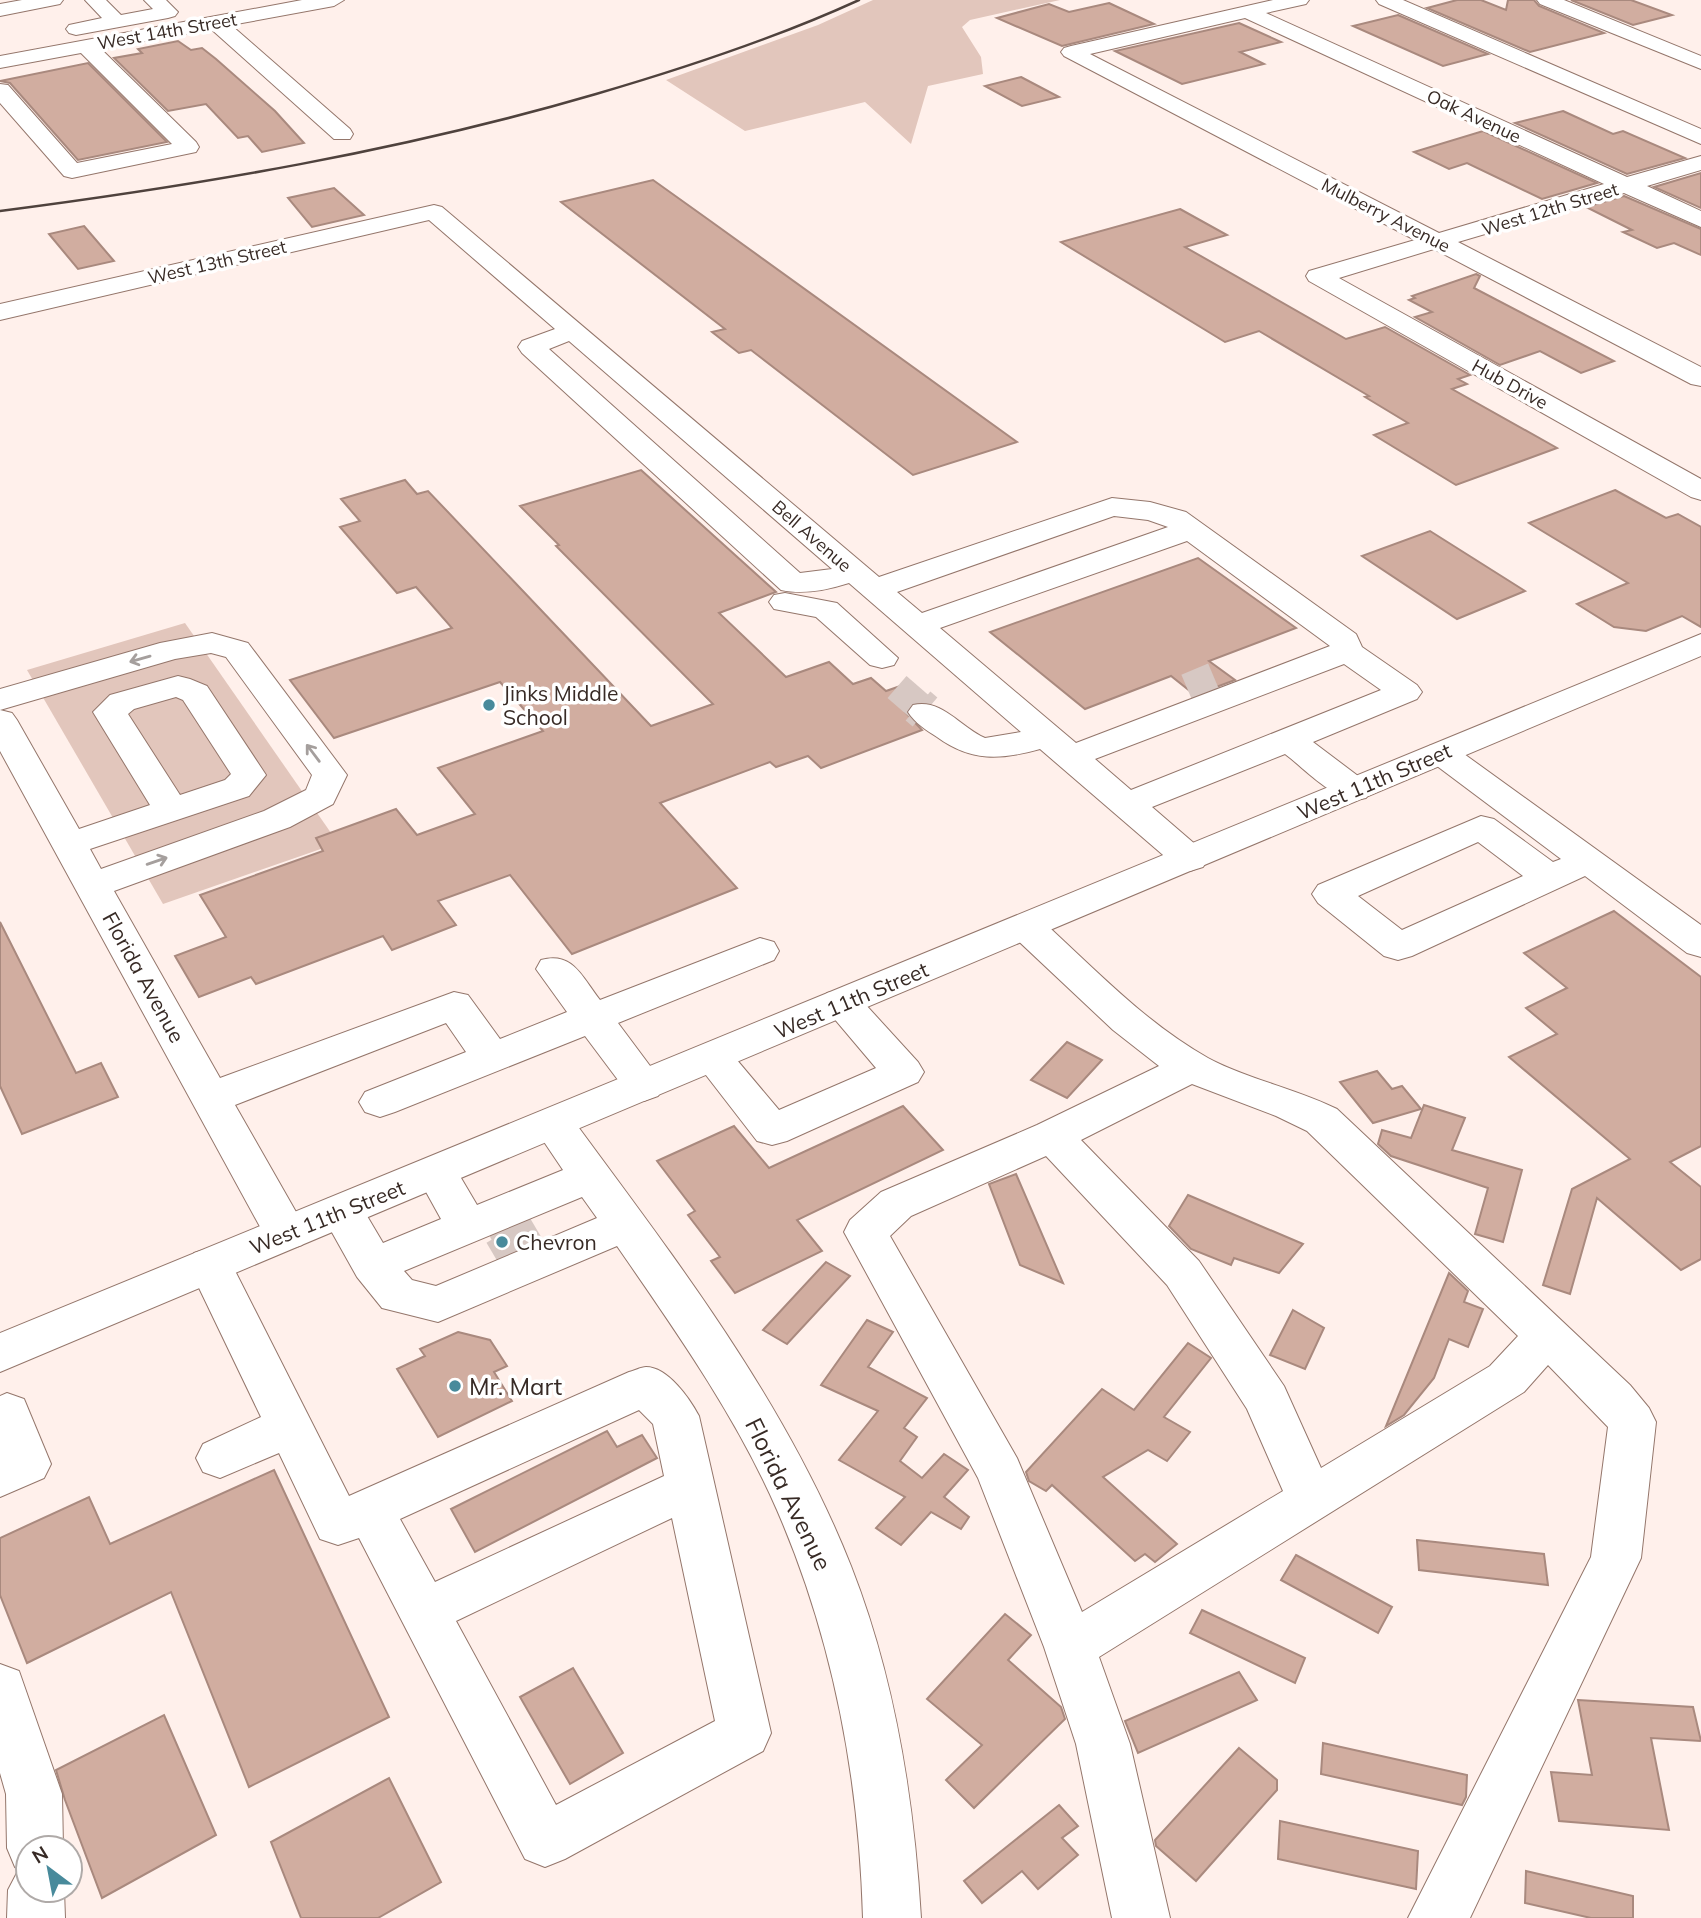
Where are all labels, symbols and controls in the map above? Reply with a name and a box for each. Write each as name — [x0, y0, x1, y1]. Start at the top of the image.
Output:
street label: West 14th Street — [95, 7, 239, 55]
street label: Oak Avenue — [1423, 84, 1525, 148]
street label: Mulberry Avenue — [1318, 173, 1454, 257]
street label: West 12th Street — [1479, 177, 1621, 241]
street label: West 13th Street — [145, 235, 289, 289]
street label: Hub Drive — [1468, 354, 1552, 414]
street label: Bell Avenue — [767, 495, 857, 577]
one-way arrow — [129, 654, 151, 667]
place label: Jinks Middle School — [503, 680, 618, 730]
marker: Jinks Middle School — [481, 697, 497, 713]
street label: West 11th Street — [1293, 737, 1455, 825]
one-way arrow — [306, 744, 320, 763]
one-way arrow — [145, 854, 167, 866]
street label: Florida Avenue — [97, 907, 191, 1047]
street label: West 11th Street — [770, 956, 932, 1044]
street label: West 11th Street — [246, 1174, 408, 1260]
place label: Chevron — [516, 1229, 597, 1255]
marker: Chevron — [494, 1234, 510, 1250]
place label: Mr. Mart — [469, 1371, 562, 1401]
marker: Mr. Mart — [447, 1378, 463, 1394]
street label: Florida Avenue — [739, 1413, 839, 1575]
north arrow — [14, 1834, 84, 1904]
text: N — [28, 1841, 52, 1869]

